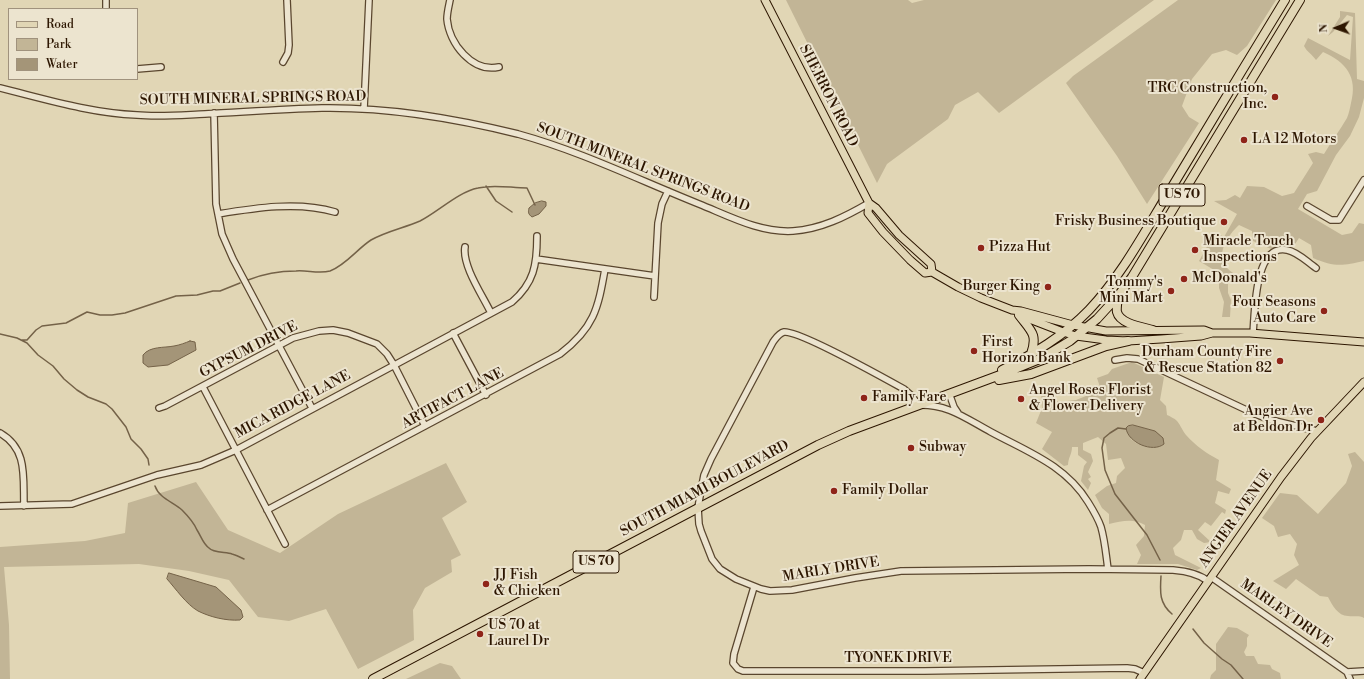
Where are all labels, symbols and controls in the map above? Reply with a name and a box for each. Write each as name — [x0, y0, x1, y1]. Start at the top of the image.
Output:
legend — [8, 8, 138, 80]
north arrow — [1316, 8, 1356, 48]
text: Road — [46, 17, 74, 32]
text: N — [1317, 24, 1331, 33]
text: Park — [46, 37, 71, 52]
street label: SHERRON ROAD — [795, 42, 861, 150]
text: Water — [46, 57, 78, 72]
place label: TRC Construction, Inc. — [1148, 81, 1267, 114]
street label: SOUTH MINERAL SPRINGS ROAD — [140, 89, 366, 109]
marker: TRC Construction, Inc. — [1270, 92, 1280, 102]
street label: SOUTH MINERAL SPRINGS ROAD — [534, 120, 752, 216]
place label: LA 12 Motors — [1252, 132, 1336, 148]
marker: LA 12 Motors — [1239, 135, 1249, 145]
road number: US 70 — [1159, 184, 1205, 206]
place label: Frisky Business Boutique — [1055, 214, 1216, 230]
marker: Frisky Business Boutique — [1219, 217, 1229, 227]
place label: Miracle Touch Inspections — [1203, 234, 1294, 266]
place label: Pizza Hut — [989, 240, 1051, 256]
marker: Pizza Hut — [976, 243, 986, 253]
marker: Miracle Touch Inspections — [1190, 245, 1200, 255]
place label: McDonald's — [1192, 271, 1267, 287]
marker: McDonald's — [1179, 274, 1189, 284]
place label: Tommy's Mini Mart — [1099, 275, 1163, 308]
place label: Burger King — [963, 279, 1040, 295]
marker: Burger King — [1043, 282, 1053, 292]
marker: Tommy's Mini Mart — [1166, 286, 1176, 296]
place label: Four Seasons Auto Care — [1232, 295, 1316, 328]
marker: Four Seasons Auto Care — [1319, 306, 1329, 316]
street label: GYPSUM DRIVE — [197, 318, 301, 382]
place label: First Horizon Bank — [982, 335, 1070, 368]
place label: Durham County Fire & Rescue Station 82 — [1142, 345, 1272, 378]
marker: First Horizon Bank — [969, 346, 979, 356]
marker: Durham County Fire & Rescue Station 82 — [1275, 356, 1285, 366]
street label: ARTIFACT LANE — [399, 365, 507, 433]
street label: MICA RIDGE LANE — [232, 367, 354, 443]
place label: Angel Roses Florist & Flower Delivery — [1029, 383, 1151, 416]
place label: Family Fare — [872, 390, 947, 406]
marker: Family Fare — [859, 393, 869, 403]
marker: Angel Roses Florist & Flower Delivery — [1016, 394, 1026, 404]
place label: Angier Ave at Beldon Dr — [1233, 404, 1313, 436]
marker: Angier Ave at Beldon Dr — [1316, 415, 1326, 425]
street label: SOUTH MIAMI BOULEVARD — [618, 437, 792, 541]
place label: Subway — [919, 440, 966, 456]
marker: Subway — [906, 443, 916, 453]
street label: ANGIER AVENUE — [1196, 467, 1276, 571]
place label: Family Dollar — [842, 483, 928, 499]
marker: Family Dollar — [829, 486, 839, 496]
road number: US 70 — [573, 551, 619, 573]
street label: MARLY DRIVE — [781, 554, 881, 586]
place label: JJ Fish & Chicken — [494, 568, 560, 600]
street label: MARLEY DRIVE — [1237, 576, 1335, 652]
marker: JJ Fish & Chicken — [481, 579, 491, 589]
place label: US 70 at Laurel Dr — [488, 618, 549, 650]
marker: US 70 at Laurel Dr — [475, 629, 485, 639]
street label: TYONEK DRIVE — [844, 651, 952, 667]

